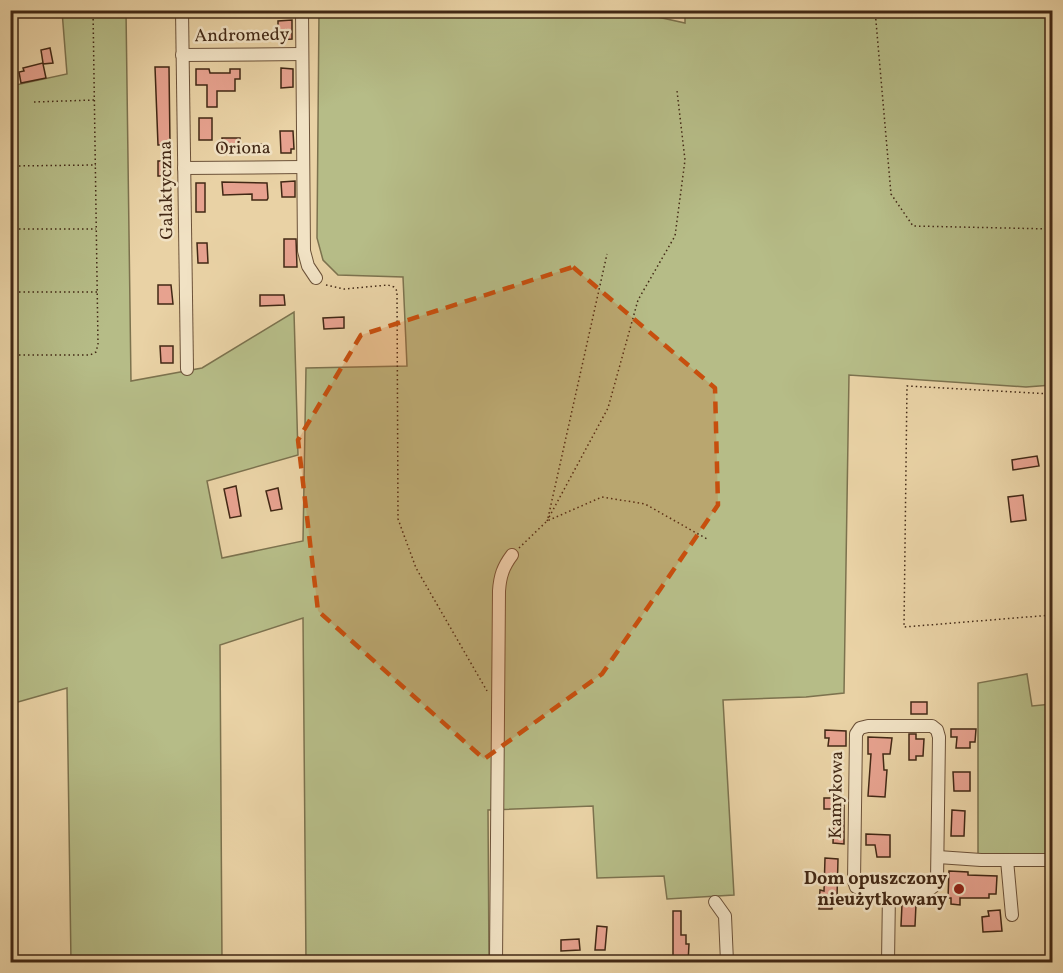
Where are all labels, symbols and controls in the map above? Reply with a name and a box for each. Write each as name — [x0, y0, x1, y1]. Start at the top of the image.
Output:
street label: Andromedy — [194, 23, 290, 49]
street label: Oriona — [215, 136, 271, 162]
street label: Galaktyczna — [154, 140, 180, 240]
street label: Kamykowa — [824, 751, 850, 839]
place label: Dom opuszczony nieużytkowany — [804, 867, 947, 913]
marker: Dom opuszczony nieużytkowany — [952, 882, 966, 896]

